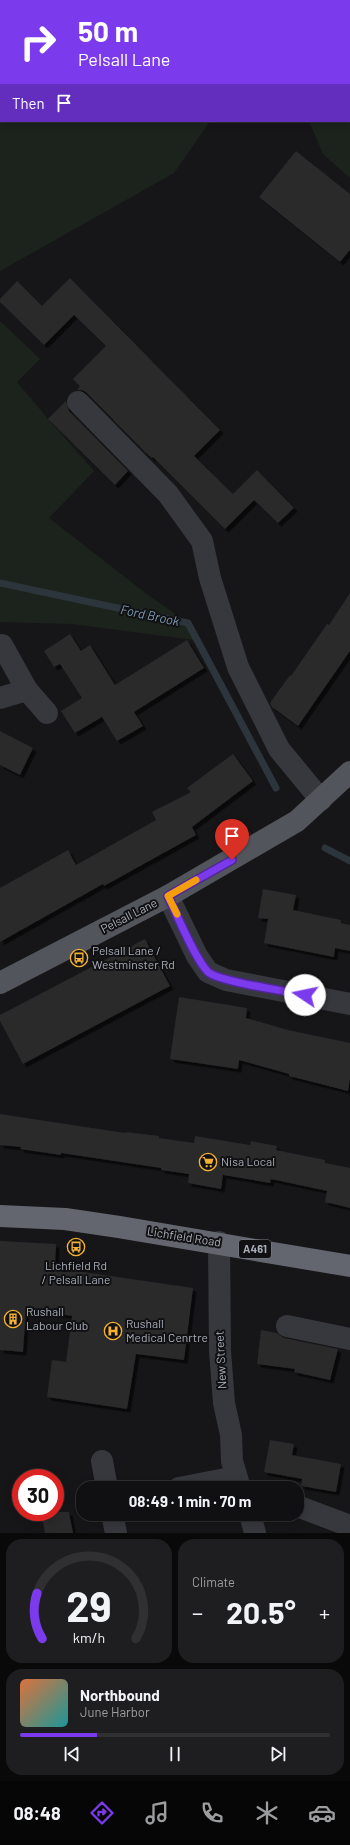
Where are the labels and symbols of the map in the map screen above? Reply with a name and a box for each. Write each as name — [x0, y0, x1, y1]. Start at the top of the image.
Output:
water label: Ford Brook — [119, 601, 182, 629]
pin — [215, 819, 249, 860]
street label: Pelsall Lane — [98, 895, 159, 935]
place label: Pelsall Lane / Westminster Rd — [92, 943, 175, 971]
bus stop icon: Pelsall Lane / Westminster Rd — [69, 948, 89, 968]
position arrow — [284, 974, 326, 1016]
supermarket icon: Nisa Local — [198, 1152, 218, 1172]
place label: Nisa Local — [221, 1154, 275, 1168]
street label: Lichfield Road — [146, 1223, 222, 1249]
bus stop icon: Lichfield Rd / Pelsall Lane — [66, 1237, 86, 1257]
road number: A461 — [239, 1240, 271, 1258]
place label: Lichfield Rd / Pelsall Lane — [42, 1258, 110, 1286]
place label: Rushall Labour Club — [26, 1304, 88, 1332]
building icon: Rushall Labour Club — [3, 1309, 23, 1329]
place label: Rushall Medical Cenrtre — [126, 1316, 208, 1344]
hospital icon: Rushall Medical Cenrtre — [103, 1321, 123, 1341]
street label: New Street — [211, 1331, 229, 1389]
speed limit sign: 30 — [12, 1469, 64, 1521]

